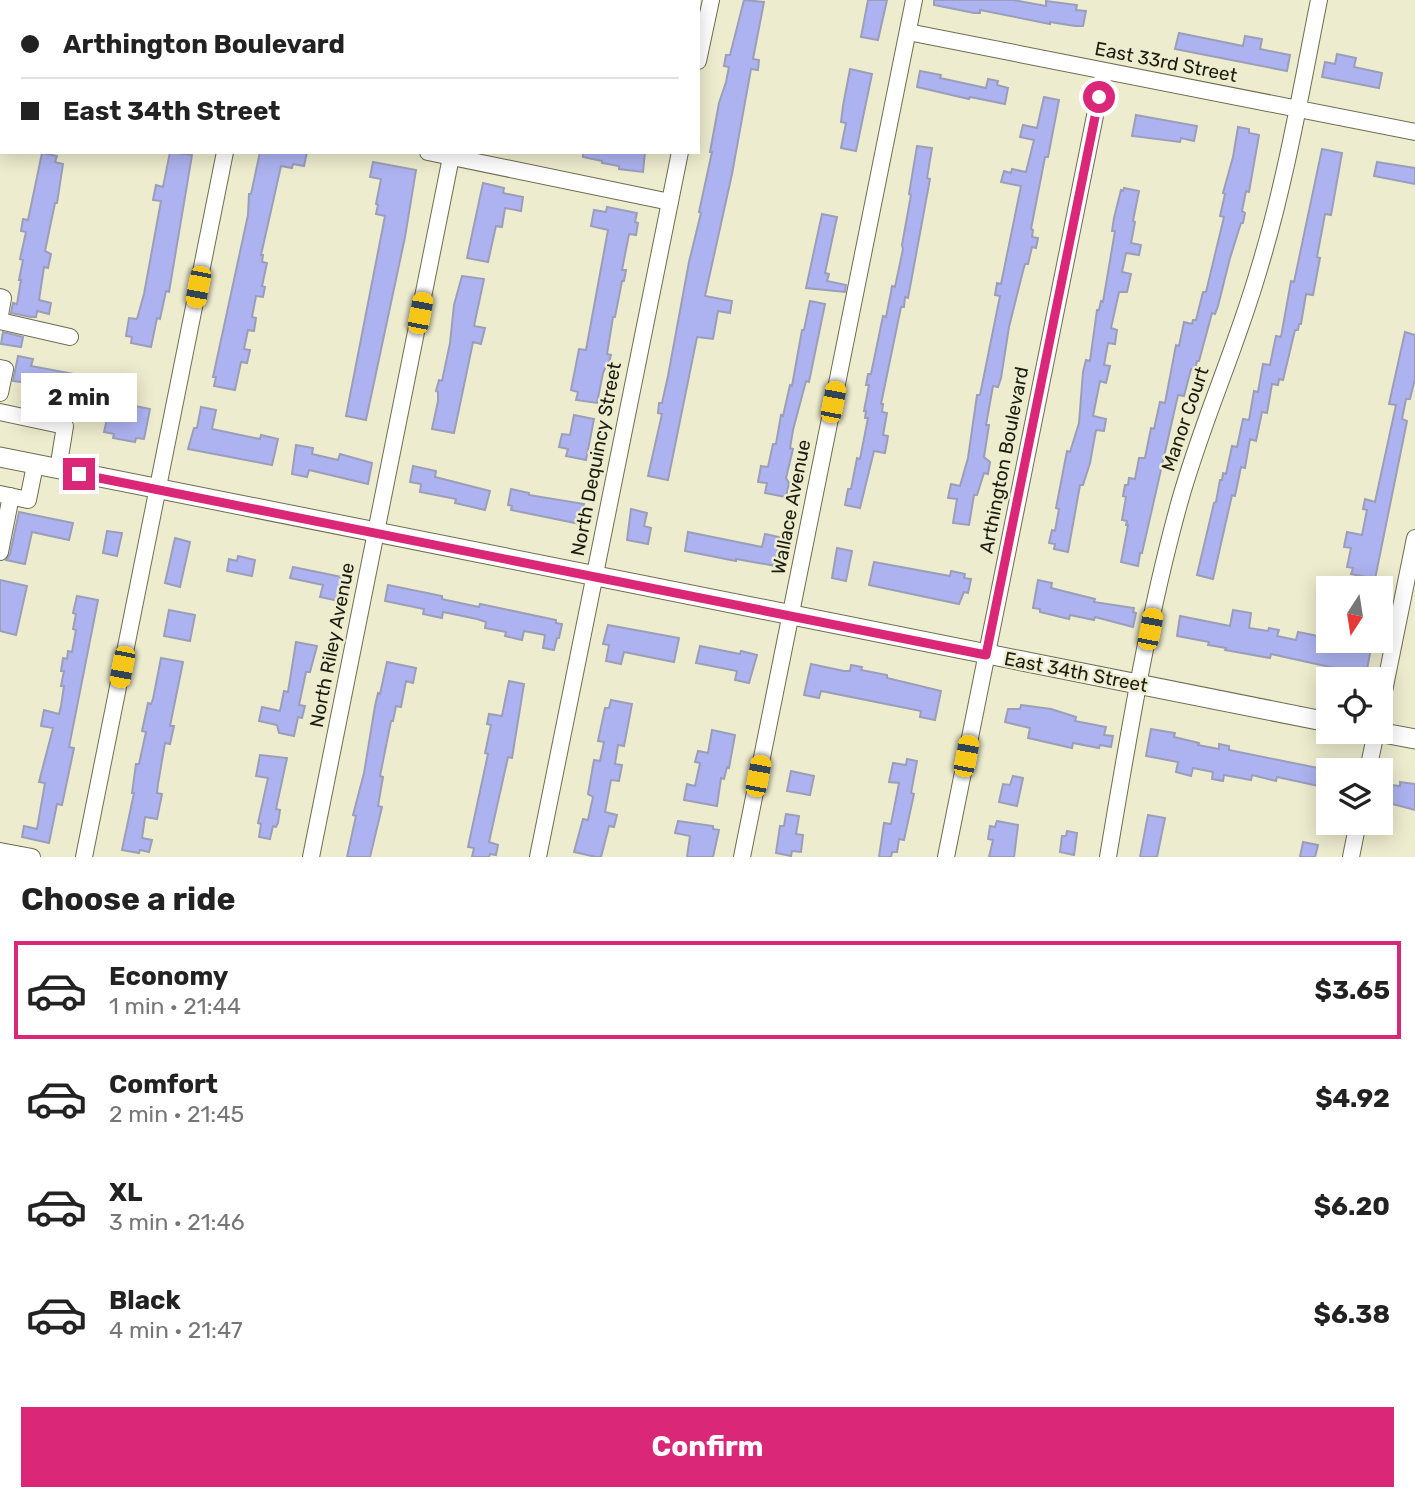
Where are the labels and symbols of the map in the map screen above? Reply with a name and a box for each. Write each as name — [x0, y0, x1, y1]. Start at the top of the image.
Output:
street label: East 33rd Street — [1093, 37, 1240, 87]
route start — [1083, 81, 1115, 113]
car — [184, 264, 213, 310]
car — [406, 290, 435, 336]
street label: North Dequincy Street — [566, 359, 626, 558]
street label: Manor Court — [1156, 363, 1214, 474]
street label: Arthington Boulevard — [975, 365, 1033, 555]
callout: 2 min — [21, 372, 137, 421]
car — [819, 379, 848, 425]
street label: Wallace Avenue — [767, 438, 815, 576]
route end — [63, 458, 95, 490]
street label: North Riley Avenue — [305, 561, 359, 729]
north arrow — [1316, 576, 1393, 653]
car — [1136, 606, 1165, 652]
car — [108, 644, 137, 690]
street label: East 34th Street — [1002, 647, 1150, 697]
car — [952, 733, 981, 779]
car — [744, 753, 773, 799]

